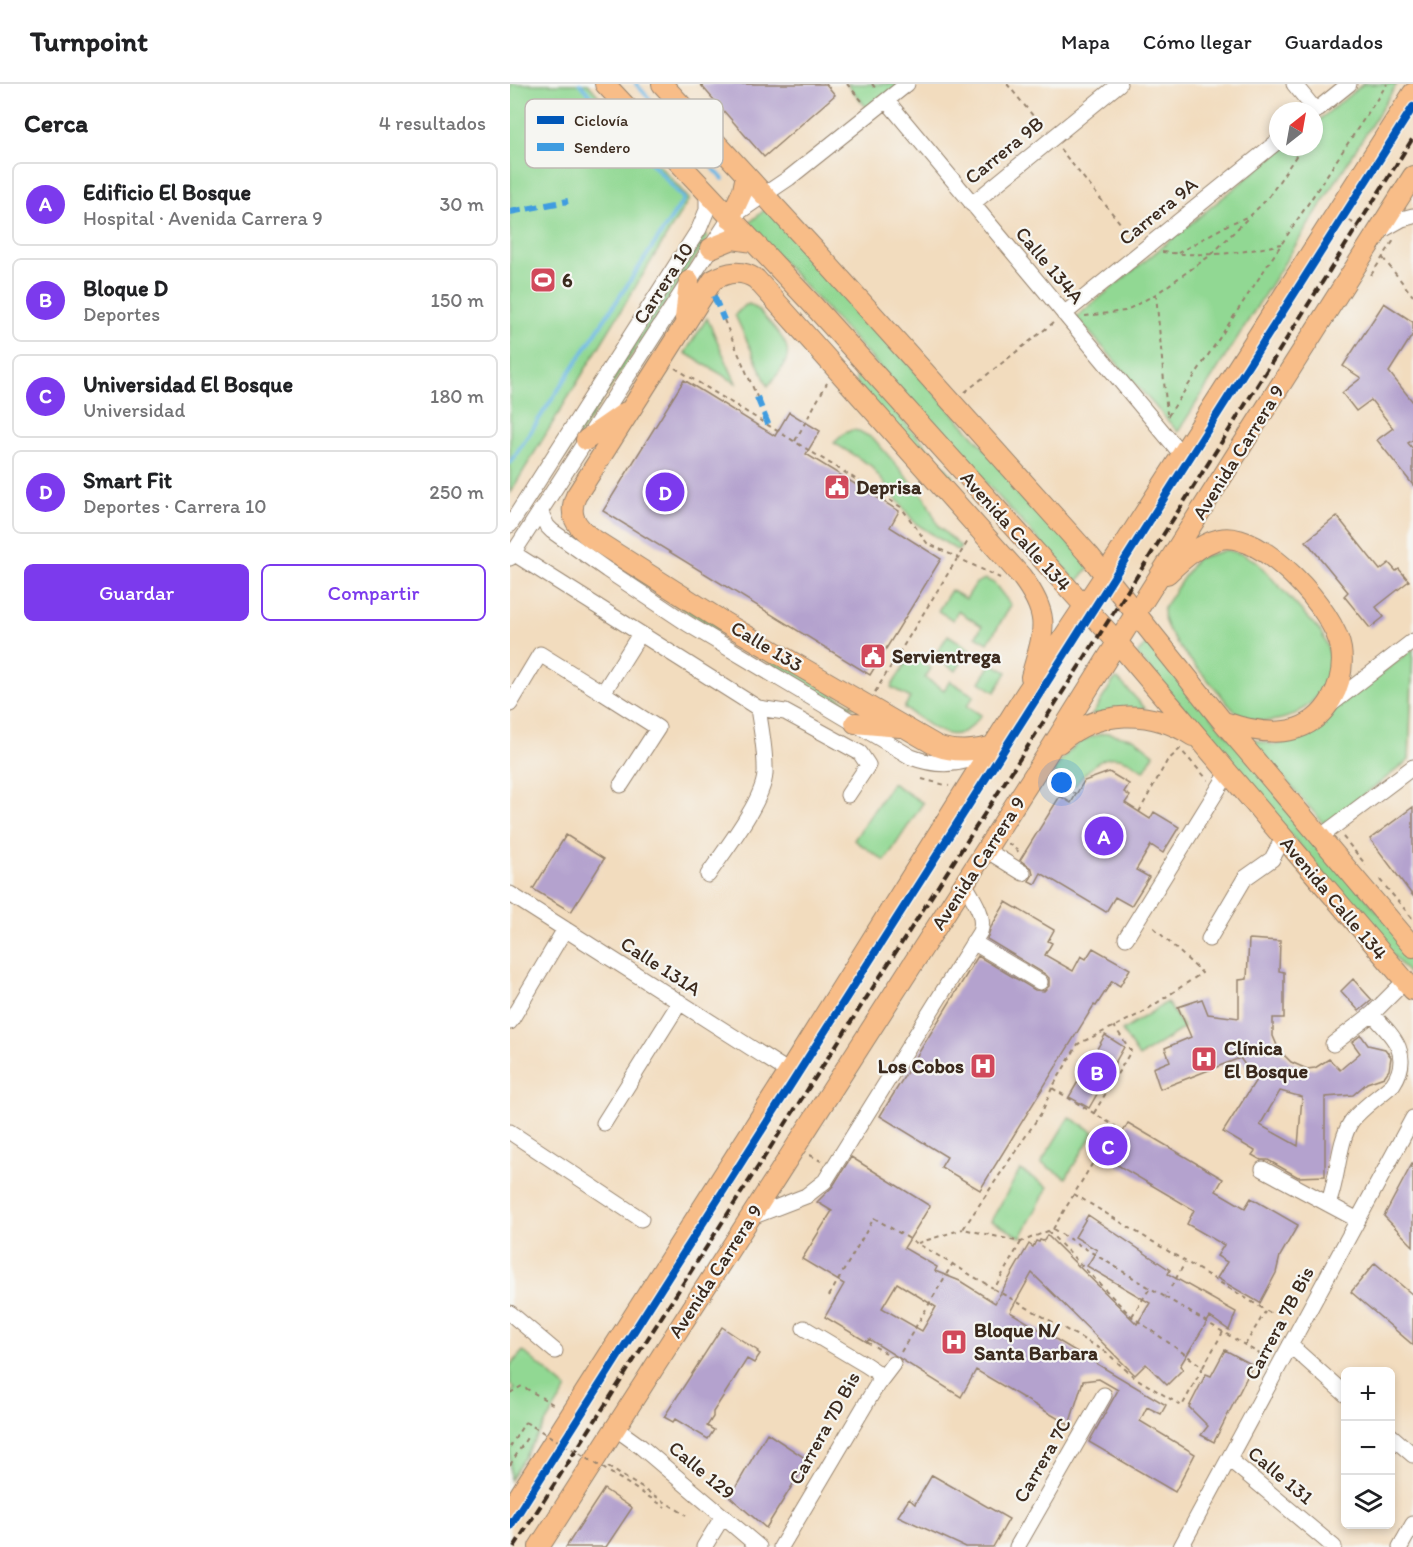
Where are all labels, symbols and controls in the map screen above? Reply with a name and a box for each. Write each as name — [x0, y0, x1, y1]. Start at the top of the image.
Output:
text: Turnpoint — [30, 24, 148, 58]
text: Mapa — [1061, 29, 1110, 54]
text: Cómo llegar — [1143, 29, 1252, 54]
text: Guardados — [1285, 29, 1383, 54]
legend — [525, 99, 723, 168]
north arrow — [1269, 102, 1323, 156]
text: Cerca — [24, 107, 88, 139]
text: 4 resultados — [379, 111, 486, 135]
text: Ciclovía — [574, 111, 629, 130]
street label: Carrera 9B — [960, 111, 1048, 189]
text: Sendero — [574, 138, 630, 157]
street label: Carrera 9A — [1114, 172, 1202, 250]
text: Edificio El Bosque — [83, 179, 251, 206]
text: A — [39, 192, 52, 216]
text: 30 m — [439, 192, 484, 216]
text: Hospital · Avenida Carrera 9 — [83, 206, 323, 230]
street label: Calle 134A — [1011, 221, 1089, 309]
street label: Carrera 10 — [628, 238, 698, 328]
sports icon: 6 — [528, 265, 558, 295]
place label: 6 — [562, 268, 573, 292]
text: Bloque D — [83, 275, 168, 302]
text: B — [39, 288, 52, 312]
text: 150 m — [431, 288, 484, 312]
text: Deportes — [83, 302, 160, 326]
text: Universidad El Bosque — [83, 371, 293, 398]
street label: Avenida Carrera 9 — [1187, 380, 1289, 524]
text: C — [39, 384, 52, 408]
text: 180 m — [430, 384, 484, 408]
text: Universidad — [83, 398, 185, 422]
street label: Avenida Calle 134 — [956, 466, 1076, 596]
text: Smart Fit — [83, 467, 172, 494]
pin: D — [646, 470, 684, 514]
public building icon: Deprisa — [822, 472, 852, 502]
place label: Deprisa — [856, 475, 922, 500]
text: D — [39, 480, 52, 504]
text: 250 m — [429, 480, 484, 504]
text: Deportes · Carrera 10 — [83, 494, 267, 518]
button: Guardar — [24, 564, 249, 621]
button: Compartir — [261, 564, 486, 621]
street label: Calle 133 — [727, 615, 807, 677]
public building icon: Servientrega — [858, 641, 888, 671]
place label: Servientrega — [892, 644, 1001, 669]
your location — [1047, 768, 1076, 797]
street label: Avenida Carrera 9 — [926, 792, 1030, 934]
pin: A — [1084, 814, 1124, 858]
street label: Avenida Calle 134 — [1275, 831, 1393, 965]
street label: Calle 131A — [616, 931, 706, 1001]
place label: Clínica El Bosque — [1224, 1036, 1308, 1084]
hospital icon: Clínica El Bosque — [1189, 1044, 1219, 1074]
pin: B — [1078, 1050, 1116, 1094]
hospital icon: Los Cobos — [968, 1051, 998, 1081]
place label: Los Cobos — [878, 1054, 964, 1078]
pin: C — [1088, 1124, 1128, 1168]
street label: Avenida Carrera 9 — [663, 1200, 767, 1342]
street label: Carrera 7B Bis — [1239, 1262, 1319, 1384]
place label: Bloque N/ Santa Barbara — [974, 1318, 1098, 1365]
hospital icon: Bloque N/ Santa Barbara — [939, 1327, 969, 1357]
street label: Carrera 7D Bis — [783, 1367, 865, 1489]
map controls — [1341, 1367, 1395, 1529]
button: + — [1341, 1367, 1395, 1421]
street label: Carrera 7C — [1008, 1413, 1076, 1507]
button: − — [1341, 1421, 1395, 1475]
street label: Calle 129 — [664, 1435, 740, 1505]
street label: Calle 131 — [1243, 1441, 1319, 1509]
button: layers — [1341, 1475, 1395, 1529]

